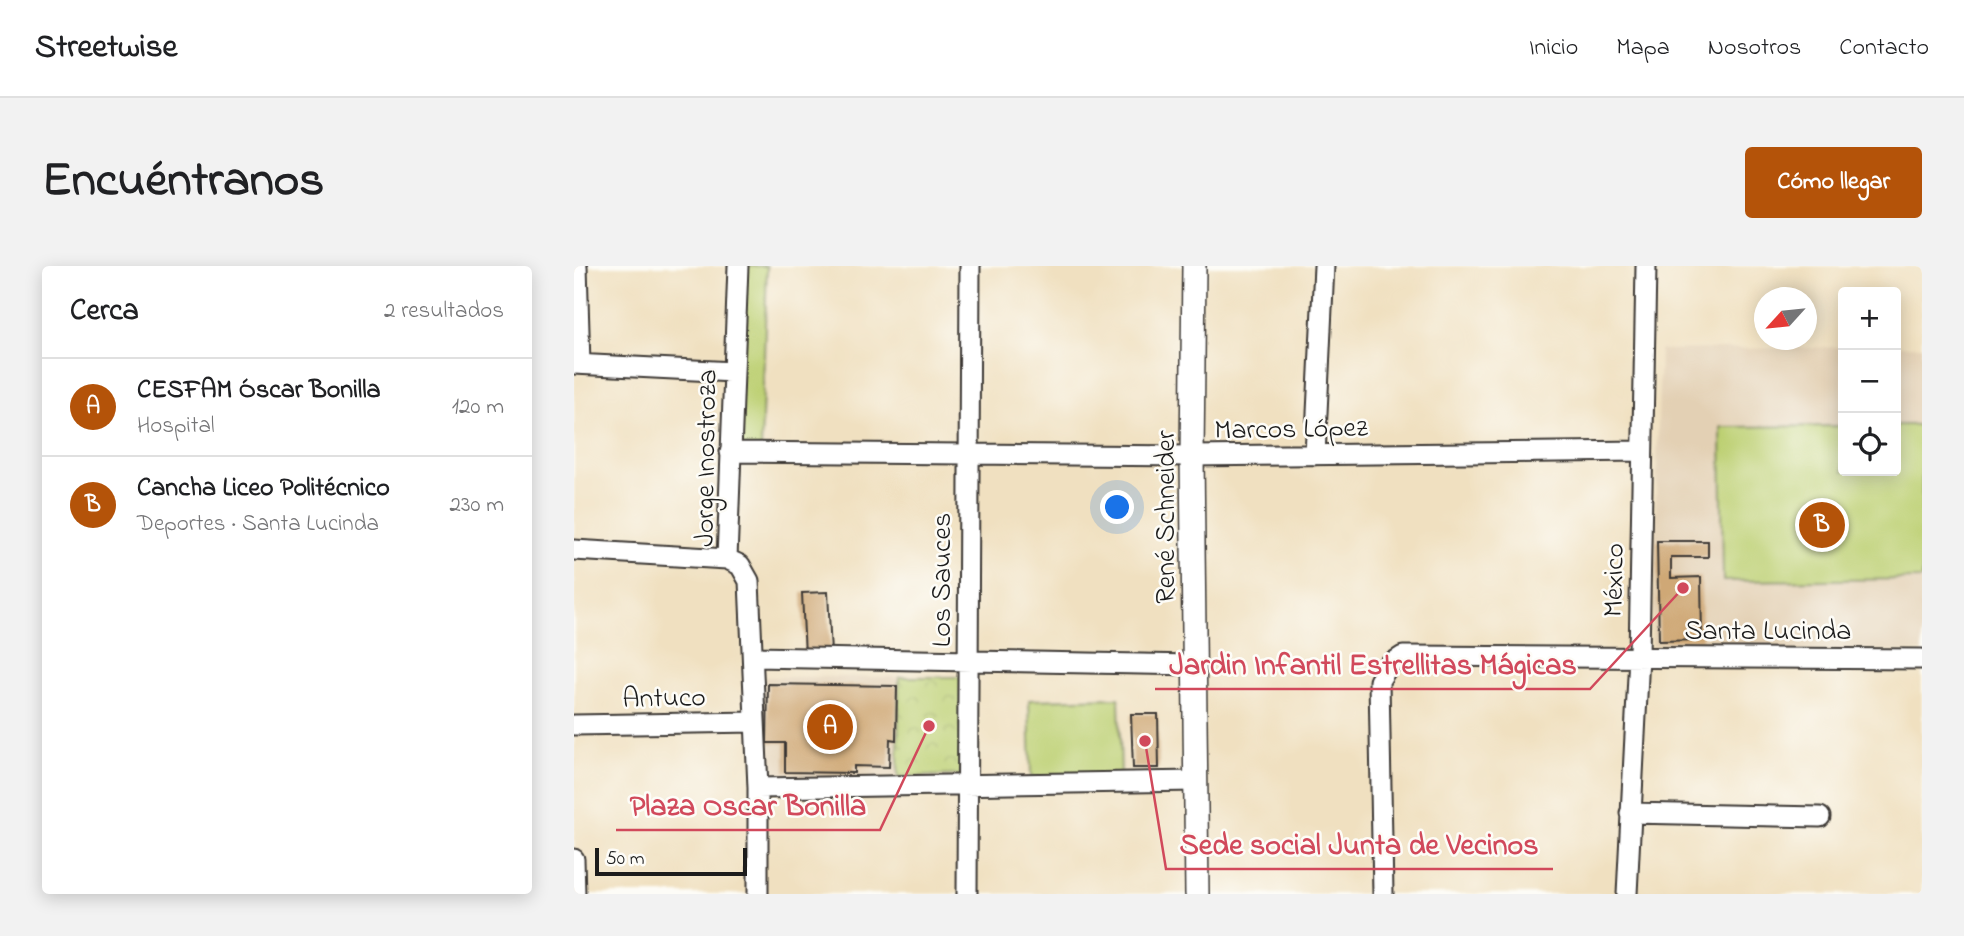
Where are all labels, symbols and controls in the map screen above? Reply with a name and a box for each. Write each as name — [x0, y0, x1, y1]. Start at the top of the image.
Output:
text: Streetwise — [35, 24, 177, 72]
text: Inicio — [1529, 31, 1578, 66]
text: Mapa — [1616, 31, 1670, 66]
text: Nosotros — [1708, 31, 1801, 66]
text: Contacto — [1839, 31, 1929, 66]
text: Encuéntranos — [42, 146, 324, 218]
button: Cómo llegar — [1745, 147, 1922, 218]
north arrow — [1754, 287, 1817, 350]
map controls — [1838, 287, 1901, 476]
button: + — [1838, 287, 1901, 350]
text: Cerca — [70, 290, 139, 334]
text: 2 resultados — [384, 295, 504, 328]
button: − — [1838, 350, 1901, 413]
street label: Jorge Inostroza — [685, 369, 730, 547]
text: CESFAM Óscar Bonilla — [137, 372, 381, 410]
text: A — [86, 391, 100, 424]
text: 120 m — [452, 391, 504, 424]
street label: Marcos López — [1214, 409, 1368, 452]
text: Hospital — [137, 410, 215, 443]
button: locate — [1838, 413, 1901, 476]
street label: René Schneider — [1147, 430, 1188, 604]
text: Cancha Liceo Politécnico — [137, 470, 390, 508]
text: B — [85, 489, 101, 522]
text: 230 m — [450, 489, 504, 522]
your location — [1100, 490, 1134, 524]
pin: B — [1799, 499, 1845, 551]
text: Deportes · Santa Lucinda — [137, 508, 379, 541]
street label: Los Sauces — [923, 513, 964, 647]
street label: México — [1594, 543, 1637, 617]
street label: Santa Lucinda — [1685, 612, 1851, 653]
callout: Jardin Infantil Estrellitas Mágicas — [1155, 638, 1590, 689]
text: Jardin Infantil Estrellitas Mágicas — [1169, 645, 1577, 690]
street label: Antuco — [622, 678, 706, 721]
pin: A — [807, 701, 853, 753]
callout: Plaza Oscar Bonilla — [616, 779, 880, 830]
text: Plaza Oscar Bonilla — [630, 786, 866, 830]
callout: Sede social Junta de Vecinos — [1166, 818, 1553, 869]
text: Sede social Junta de Vecinos — [1180, 825, 1538, 869]
scale bar — [595, 845, 747, 877]
text: 50 m — [606, 846, 645, 873]

